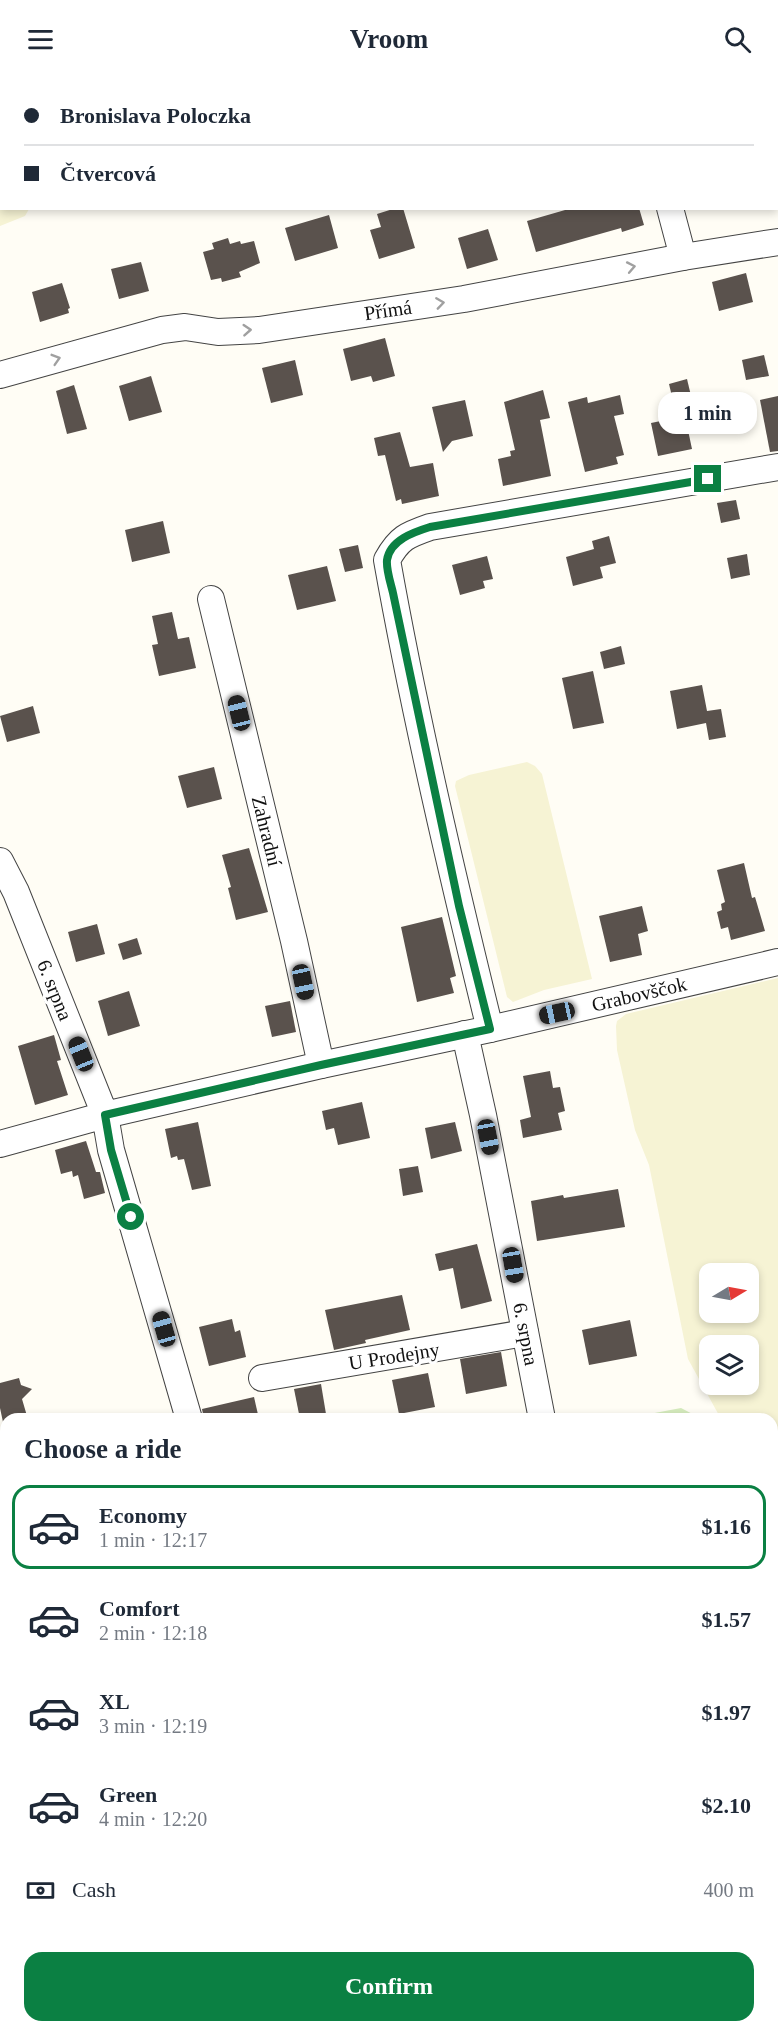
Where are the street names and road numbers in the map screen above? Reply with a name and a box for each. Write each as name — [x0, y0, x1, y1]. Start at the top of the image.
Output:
street label: Přímá — [363, 296, 413, 324]
street label: Zahradní — [248, 793, 287, 869]
street label: 6. srpna — [32, 957, 77, 1024]
street label: Grabovščok — [589, 972, 689, 1016]
street label: 6. srpna — [508, 1301, 543, 1367]
street label: U Prodejny — [347, 1338, 441, 1375]

